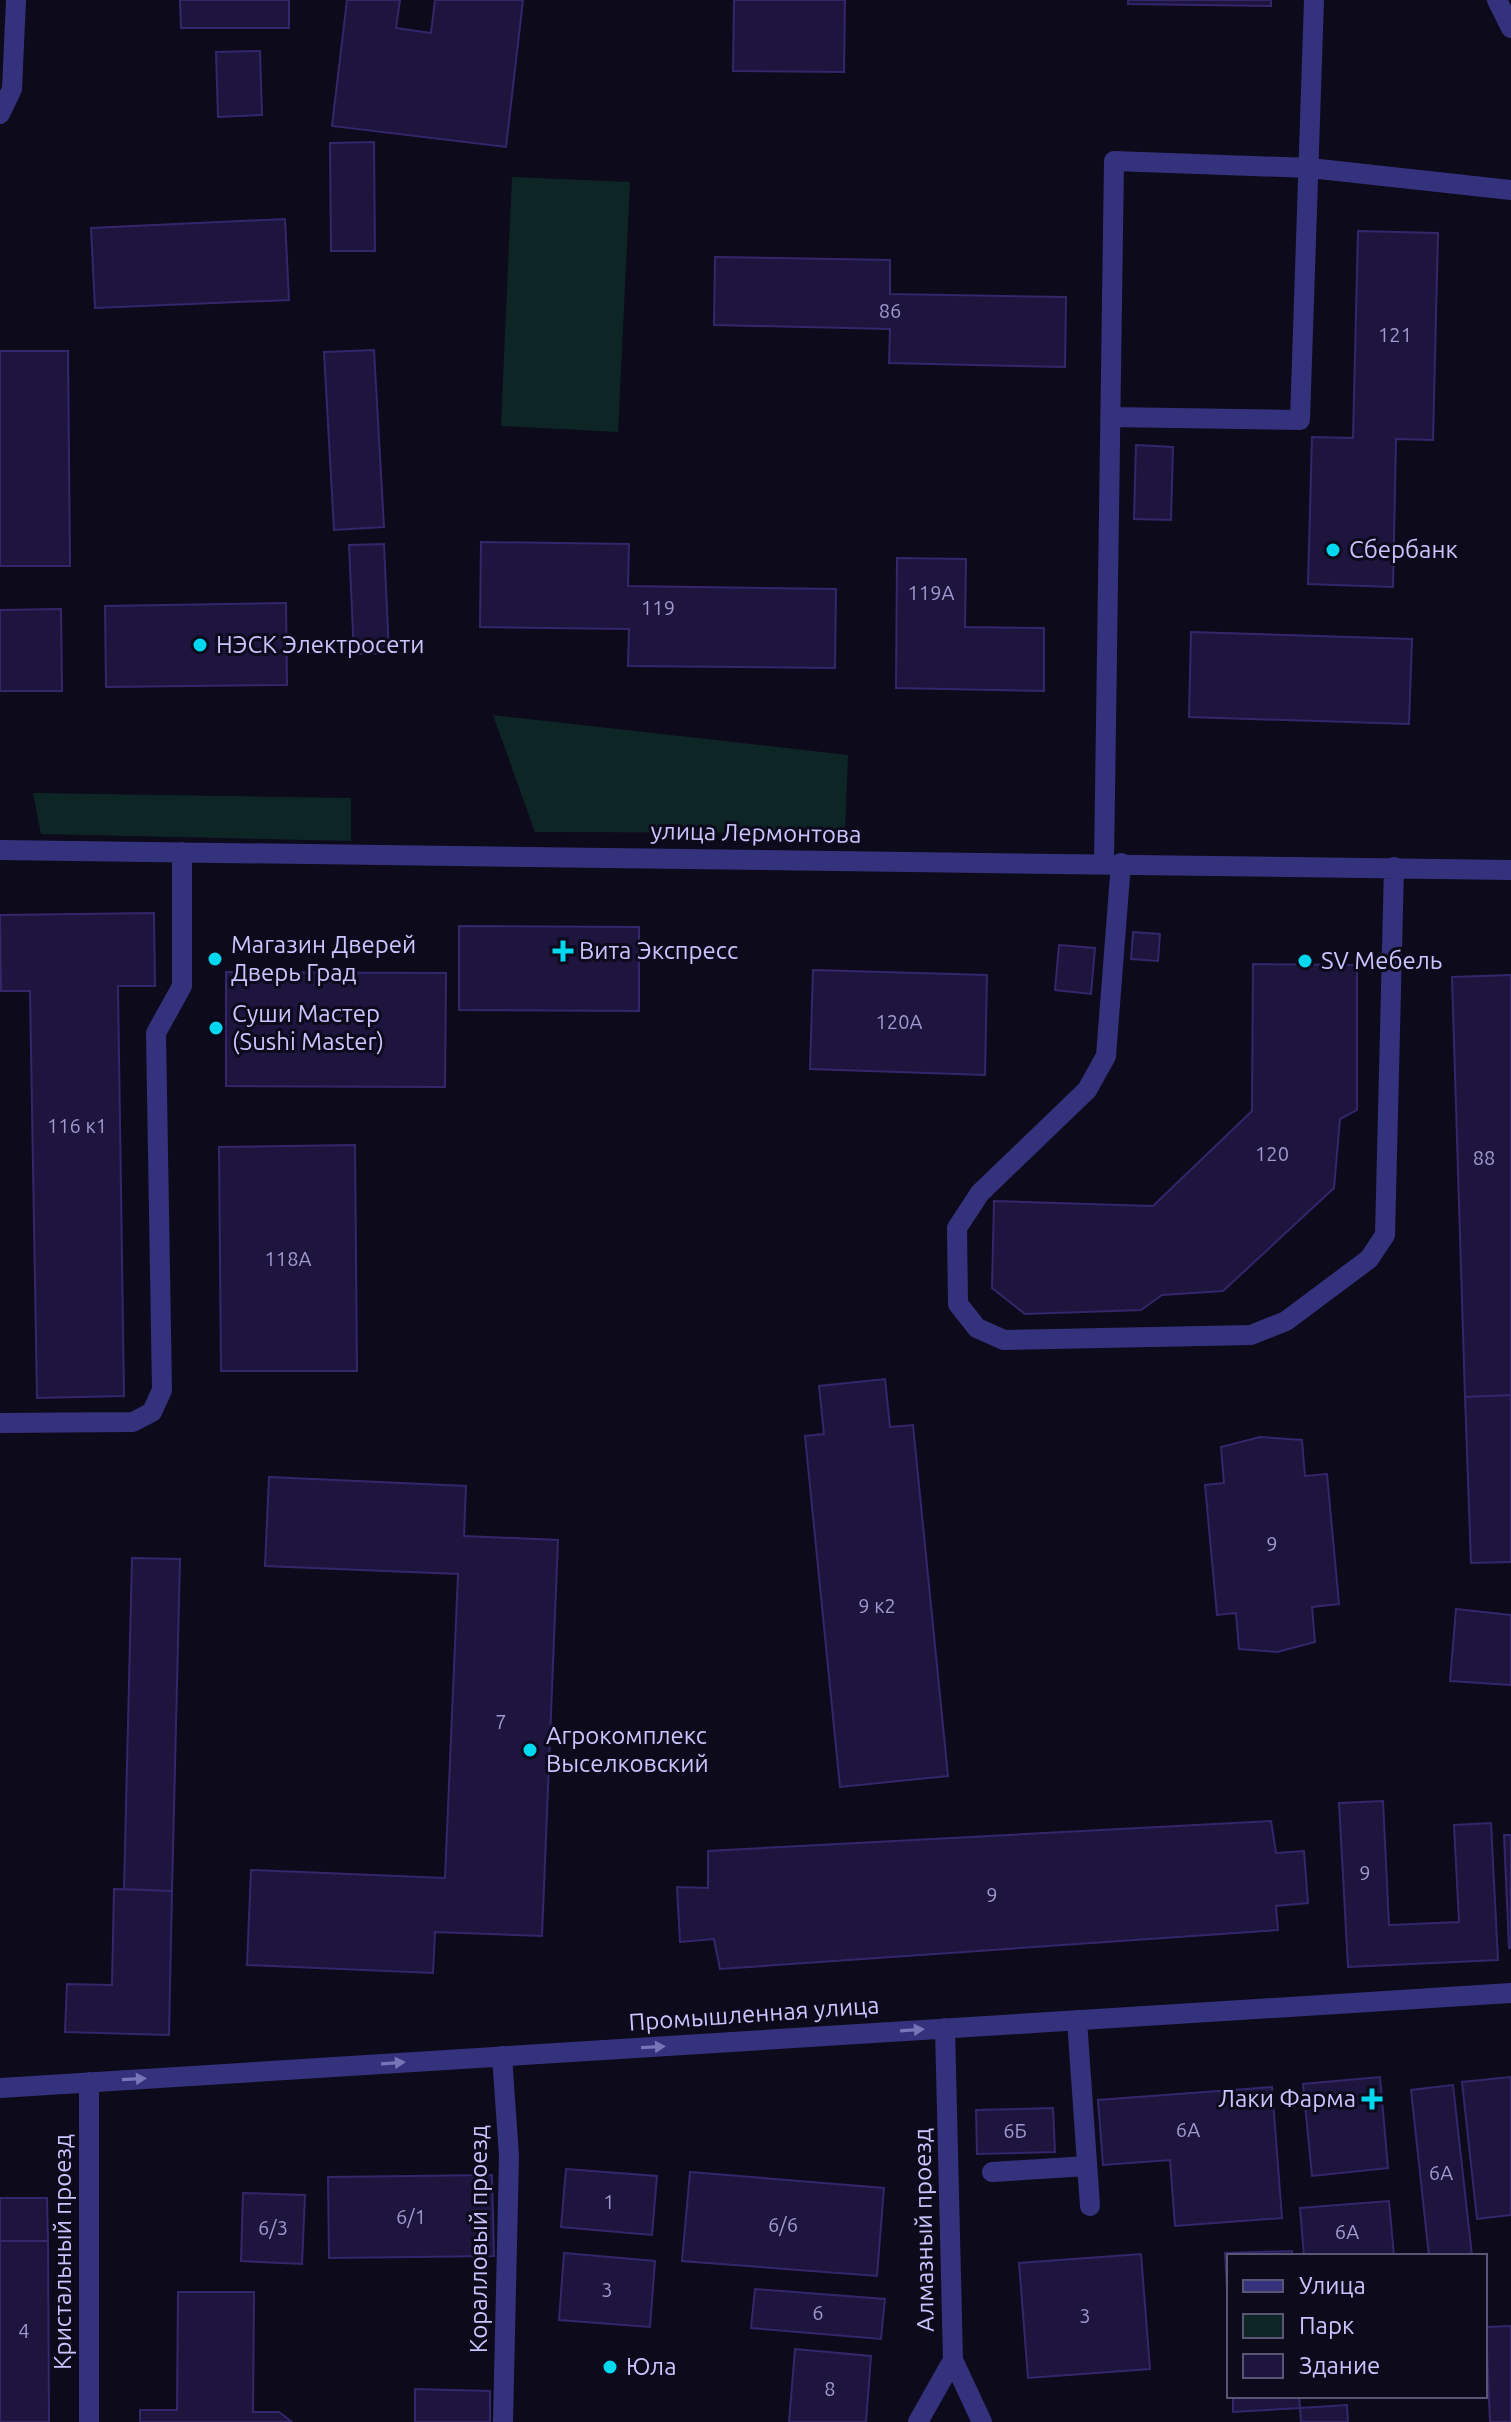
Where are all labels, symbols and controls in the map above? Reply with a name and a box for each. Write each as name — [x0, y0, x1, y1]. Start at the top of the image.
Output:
house number: 86 — [879, 299, 901, 322]
house number: 121 — [1378, 323, 1412, 346]
place label: Сбербанк — [1349, 536, 1458, 563]
marker: Сбербанк — [1324, 541, 1342, 559]
house number: 119А — [908, 581, 954, 604]
house number: 119 — [641, 596, 675, 619]
place label: НЭСК Электросети — [216, 631, 424, 658]
marker: НЭСК Электросети — [191, 636, 209, 654]
street label: улица Лермонтова — [650, 817, 862, 848]
place label: Магазин Дверей Дверь Град — [231, 931, 416, 986]
place label: Вита Экспресс — [579, 937, 738, 964]
marker: Вита Экспресс — [554, 942, 572, 960]
place label: SV Мебель — [1321, 947, 1442, 974]
marker: Магазин Дверей Дверь Град — [206, 950, 224, 968]
marker: SV Мебель — [1296, 952, 1314, 970]
place label: Суши Мастер (Sushi Master) — [232, 1000, 384, 1055]
house number: 120А — [876, 1010, 922, 1033]
marker: Суши Мастер (Sushi Master) — [207, 1019, 225, 1037]
house number: 116 к1 — [47, 1114, 107, 1137]
house number: 120 — [1255, 1142, 1289, 1165]
house number: 88 — [1473, 1146, 1495, 1169]
house number: 118А — [265, 1247, 311, 1270]
house number: 9 — [1266, 1532, 1278, 1555]
house number: 9 к2 — [858, 1594, 896, 1617]
house number: 7 — [495, 1710, 507, 1733]
place label: Агрокомплекс Выселковский — [546, 1722, 709, 1777]
marker: Агрокомплекс Выселковский — [521, 1741, 539, 1759]
house number: 9 — [1359, 1861, 1371, 1884]
house number: 9 — [986, 1883, 998, 1906]
street label: Промышленная улица — [628, 1991, 880, 2036]
one-way arrow — [900, 2023, 925, 2036]
one-way arrow — [641, 2040, 666, 2053]
one-way arrow — [381, 2056, 406, 2069]
one-way arrow — [122, 2072, 147, 2085]
place label: Лаки Фарма — [1218, 2085, 1356, 2112]
marker: Лаки Фарма — [1363, 2090, 1381, 2108]
house number: 6А — [1176, 2118, 1200, 2141]
house number: 6Б — [1003, 2119, 1027, 2142]
street label: Коралловый проезд — [465, 2125, 492, 2353]
street label: Алмазный проезд — [908, 2128, 939, 2332]
street label: Кристальный проезд — [49, 2134, 76, 2370]
house number: 6А — [1429, 2161, 1453, 2184]
house number: 1 — [603, 2190, 615, 2213]
house number: 6/1 — [396, 2205, 426, 2228]
house number: 6/6 — [768, 2213, 798, 2236]
house number: 6/3 — [258, 2216, 288, 2239]
house number: 6А — [1335, 2220, 1359, 2243]
legend — [1227, 2254, 1487, 2398]
text: Улица — [1299, 2272, 1366, 2299]
house number: 3 — [601, 2278, 613, 2301]
house number: 6 — [812, 2301, 824, 2324]
house number: 3 — [1079, 2304, 1091, 2327]
text: Парк — [1299, 2312, 1354, 2339]
house number: 4 — [18, 2319, 30, 2342]
text: Здание — [1299, 2352, 1380, 2379]
place label: Юла — [626, 2353, 677, 2380]
marker: Юла — [601, 2358, 619, 2376]
house number: 8 — [824, 2377, 836, 2400]

